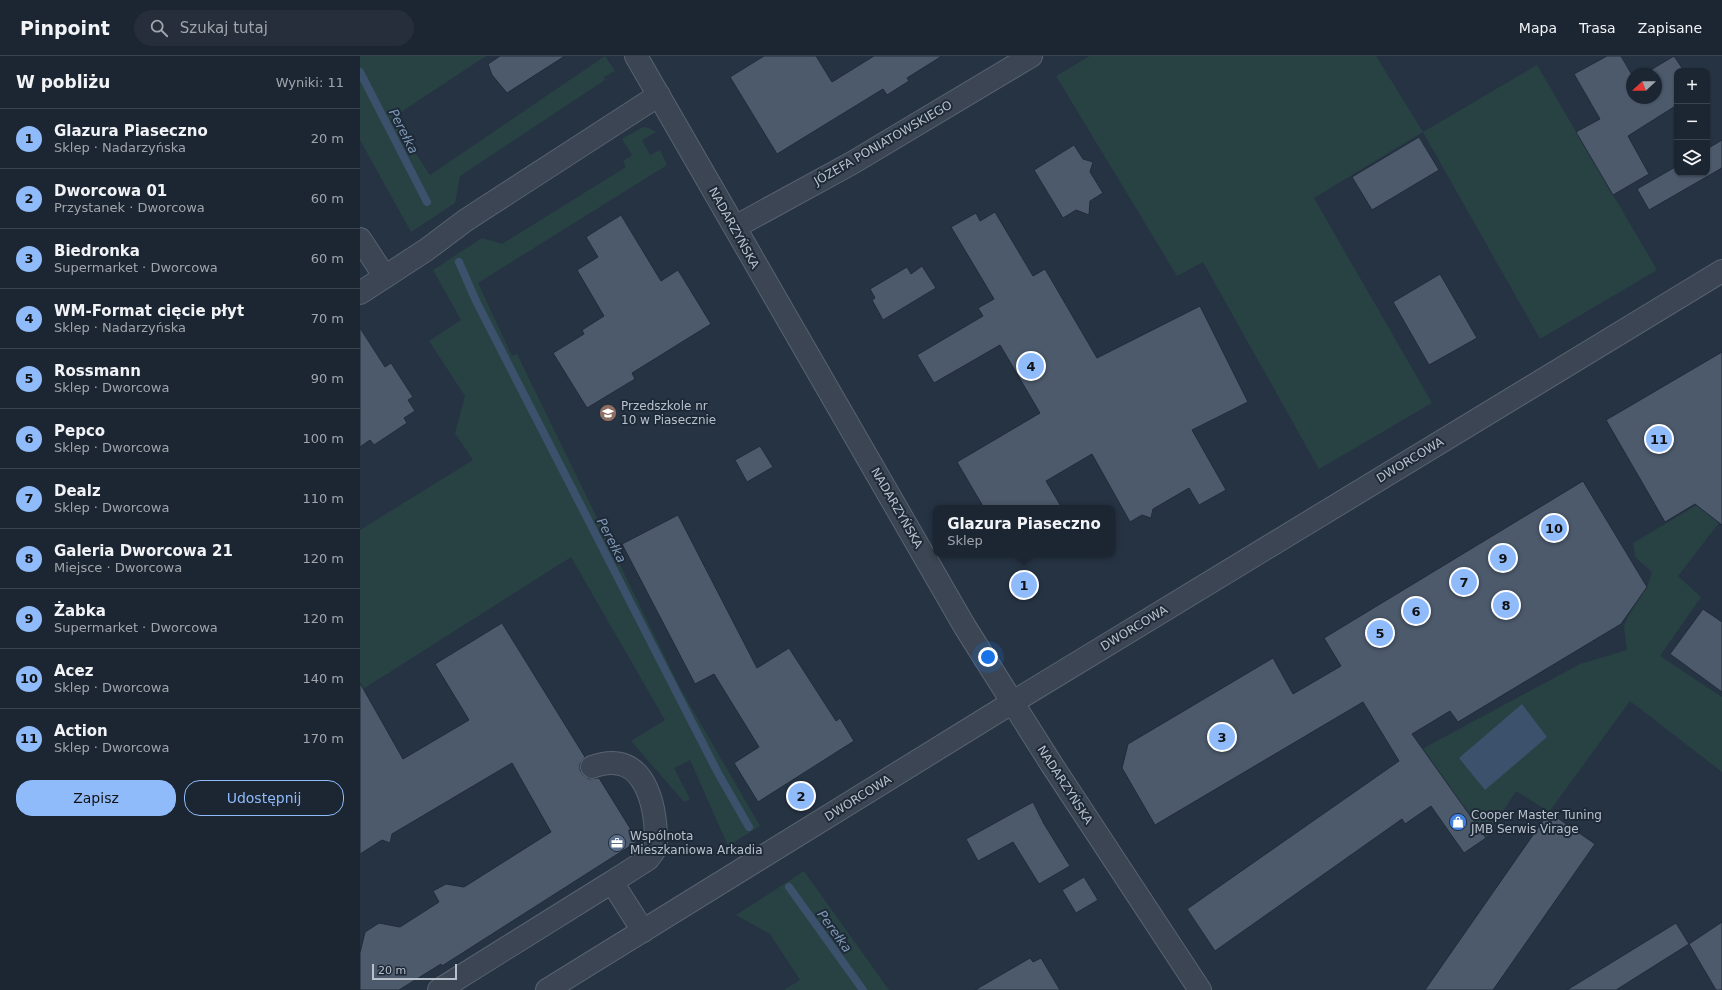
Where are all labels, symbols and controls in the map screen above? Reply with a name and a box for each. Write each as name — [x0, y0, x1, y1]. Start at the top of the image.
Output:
search box — [134, 10, 414, 46]
text: Pinpoint — [20, 17, 110, 39]
icon: search — [148, 17, 170, 39]
text: Szukaj tutaj — [180, 19, 268, 37]
text: Mapa — [1519, 20, 1557, 36]
text: Trasa — [1579, 20, 1616, 36]
text: Zapisane — [1638, 20, 1702, 36]
north arrow — [1626, 68, 1662, 104]
map controls — [1674, 68, 1710, 176]
button: + — [1674, 68, 1710, 104]
text: W pobliżu — [16, 72, 110, 92]
text: Wyniki: 11 — [276, 75, 344, 90]
street label: JÓZEFA PONIATOWSKIEGO — [810, 97, 955, 189]
button: − — [1674, 104, 1710, 140]
water label: Perełka — [386, 106, 421, 156]
text: Glazura Piaseczno — [54, 122, 208, 140]
text: 1 — [24, 131, 34, 146]
text: 20 m — [311, 131, 344, 146]
text: Sklep · Nadarzyńska — [54, 140, 186, 155]
button: layers — [1674, 140, 1710, 176]
text: Dworcowa 01 — [54, 182, 167, 200]
street label: NADARZYŃSKA — [706, 184, 763, 272]
text: 2 — [24, 191, 34, 206]
text: 60 m — [311, 191, 344, 206]
text: Przystanek · Dworcowa — [54, 200, 205, 215]
text: Biedronka — [54, 242, 140, 260]
text: 3 — [24, 251, 34, 266]
text: 60 m — [311, 251, 344, 266]
text: Supermarket · Dworcowa — [54, 260, 218, 275]
text: WM-Format cięcie płyt — [54, 302, 244, 320]
text: 4 — [24, 311, 34, 326]
text: 70 m — [311, 311, 344, 326]
text: Sklep · Nadarzyńska — [54, 320, 186, 335]
pin: 4 — [1018, 351, 1044, 381]
text: Rossmann — [54, 362, 141, 380]
text: 5 — [24, 371, 34, 386]
text: 90 m — [311, 371, 344, 386]
text: Sklep · Dworcowa — [54, 380, 169, 395]
place label: Przedszkole nr 10 w Piasecznie — [621, 399, 716, 427]
school or university icon: Przedszkole nr 10 w Piasecznie — [598, 403, 618, 423]
text: Pepco — [54, 422, 105, 440]
pin: 11 — [1646, 424, 1672, 454]
text: 6 — [24, 431, 34, 446]
text: 100 m — [302, 431, 344, 446]
street label: DWORCOWA — [1374, 434, 1447, 485]
text: Sklep · Dworcowa — [54, 440, 169, 455]
street label: NADARZYŃSKA — [868, 465, 927, 551]
text: Dealz — [54, 482, 101, 500]
text: 7 — [24, 491, 34, 506]
text: 110 m — [302, 491, 344, 506]
text: Sklep · Dworcowa — [54, 500, 169, 515]
popup — [933, 505, 1115, 557]
pin: 10 — [1541, 513, 1567, 543]
water label: Perełka — [594, 515, 629, 565]
text: Glazura Piaseczno — [947, 515, 1101, 533]
text: Sklep — [947, 533, 983, 548]
text: Galeria Dworcowa 21 — [54, 542, 233, 560]
pin: 9 — [1490, 543, 1516, 573]
text: 8 — [24, 551, 34, 566]
text: 120 m — [302, 551, 344, 566]
text: Miejsce · Dworcowa — [54, 560, 182, 575]
pin: 7 — [1451, 567, 1477, 597]
pin: 1 — [1011, 570, 1037, 600]
pin: 8 — [1493, 590, 1519, 620]
pin: 6 — [1403, 596, 1429, 626]
text: Żabka — [54, 602, 106, 620]
street label: DWORCOWA — [1098, 602, 1171, 653]
text: 9 — [24, 611, 34, 626]
text: 120 m — [302, 611, 344, 626]
pin: 5 — [1367, 618, 1393, 648]
text: Supermarket · Dworcowa — [54, 620, 218, 635]
your location — [978, 647, 998, 667]
text: Acez — [54, 662, 93, 680]
text: 10 — [20, 671, 38, 686]
text: 140 m — [302, 671, 344, 686]
text: Sklep · Dworcowa — [54, 680, 169, 695]
text: Action — [54, 722, 108, 740]
pin: 3 — [1209, 722, 1235, 752]
text: 11 — [20, 731, 38, 746]
text: 170 m — [302, 731, 344, 746]
text: Sklep · Dworcowa — [54, 740, 169, 755]
street label: NADARZYŃSKA — [1034, 743, 1097, 828]
street label: DWORCOWA — [822, 772, 894, 824]
button: Zapisz — [16, 780, 176, 816]
button: Udostępnij — [184, 780, 344, 816]
pin: 2 — [788, 781, 814, 811]
place label: Cooper Master Tuning JMB Serwis Virage — [1470, 808, 1602, 836]
shop icon: Cooper Master Tuning JMB Serwis Virage — [1448, 812, 1468, 832]
place label: Wspólnota Mieszkaniowa Arkadia — [630, 829, 763, 857]
office icon: Wspólnota Mieszkaniowa Arkadia — [607, 833, 627, 853]
water label: Perełka — [814, 907, 855, 955]
scale bar — [372, 962, 457, 981]
text: 20 m — [378, 964, 406, 977]

